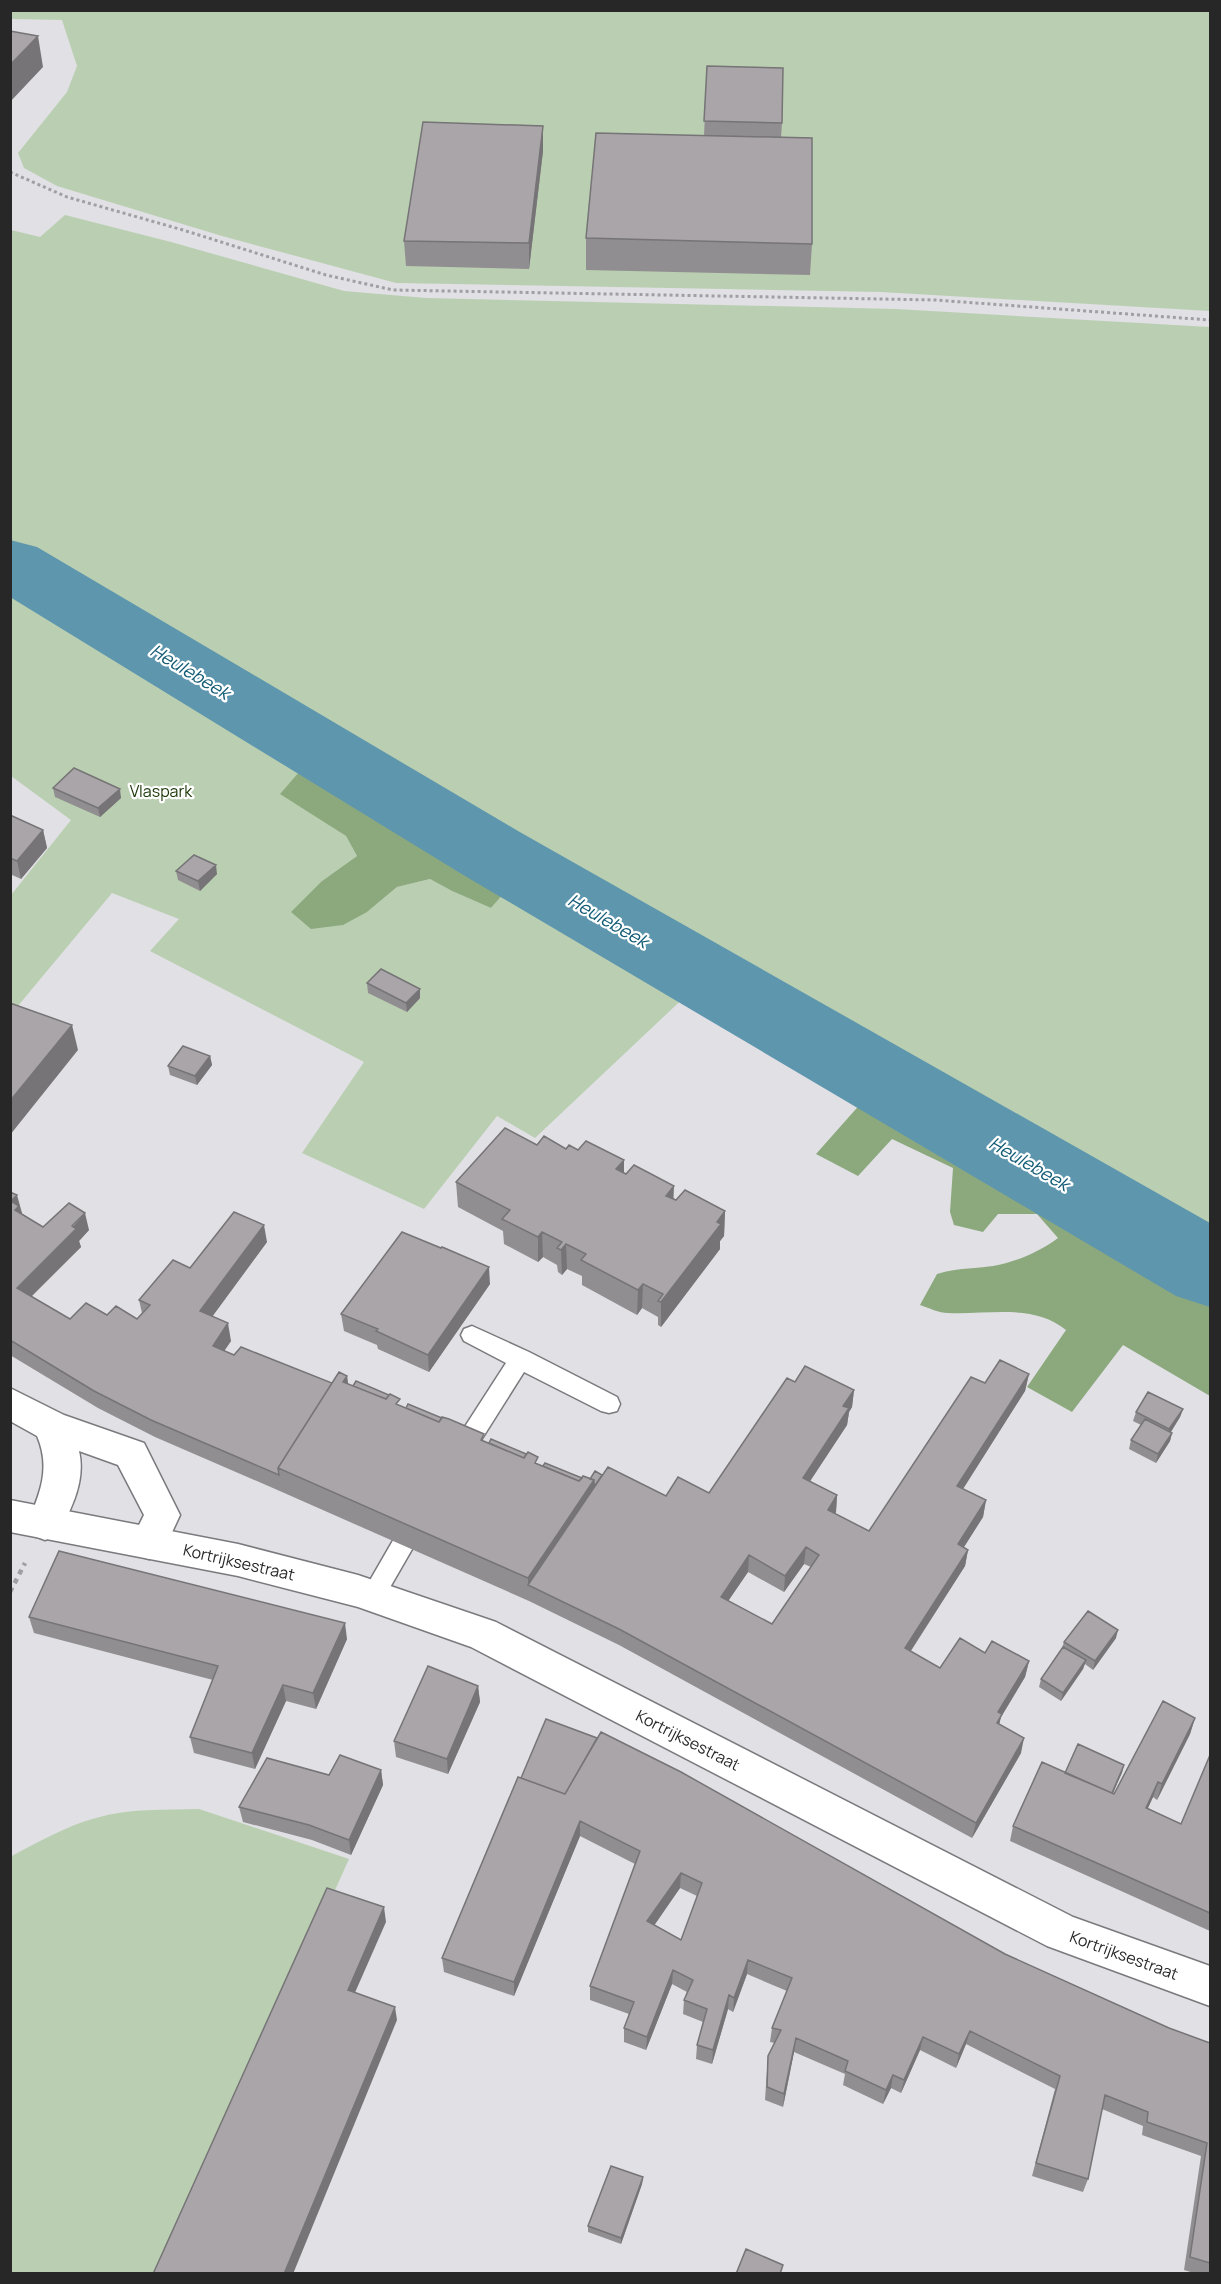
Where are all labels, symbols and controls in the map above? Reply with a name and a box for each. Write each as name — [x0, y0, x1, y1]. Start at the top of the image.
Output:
water label: Heulebeek — [146, 638, 237, 706]
park label: Vlaspark — [130, 780, 193, 802]
water label: Heulebeek — [564, 888, 656, 954]
water label: Heulebeek — [985, 1131, 1077, 1197]
street label: Kortrijksestraat — [181, 1538, 297, 1586]
street label: Kortrijksestraat — [632, 1704, 744, 1776]
street label: Kortrijksestraat — [1067, 1925, 1181, 1985]

